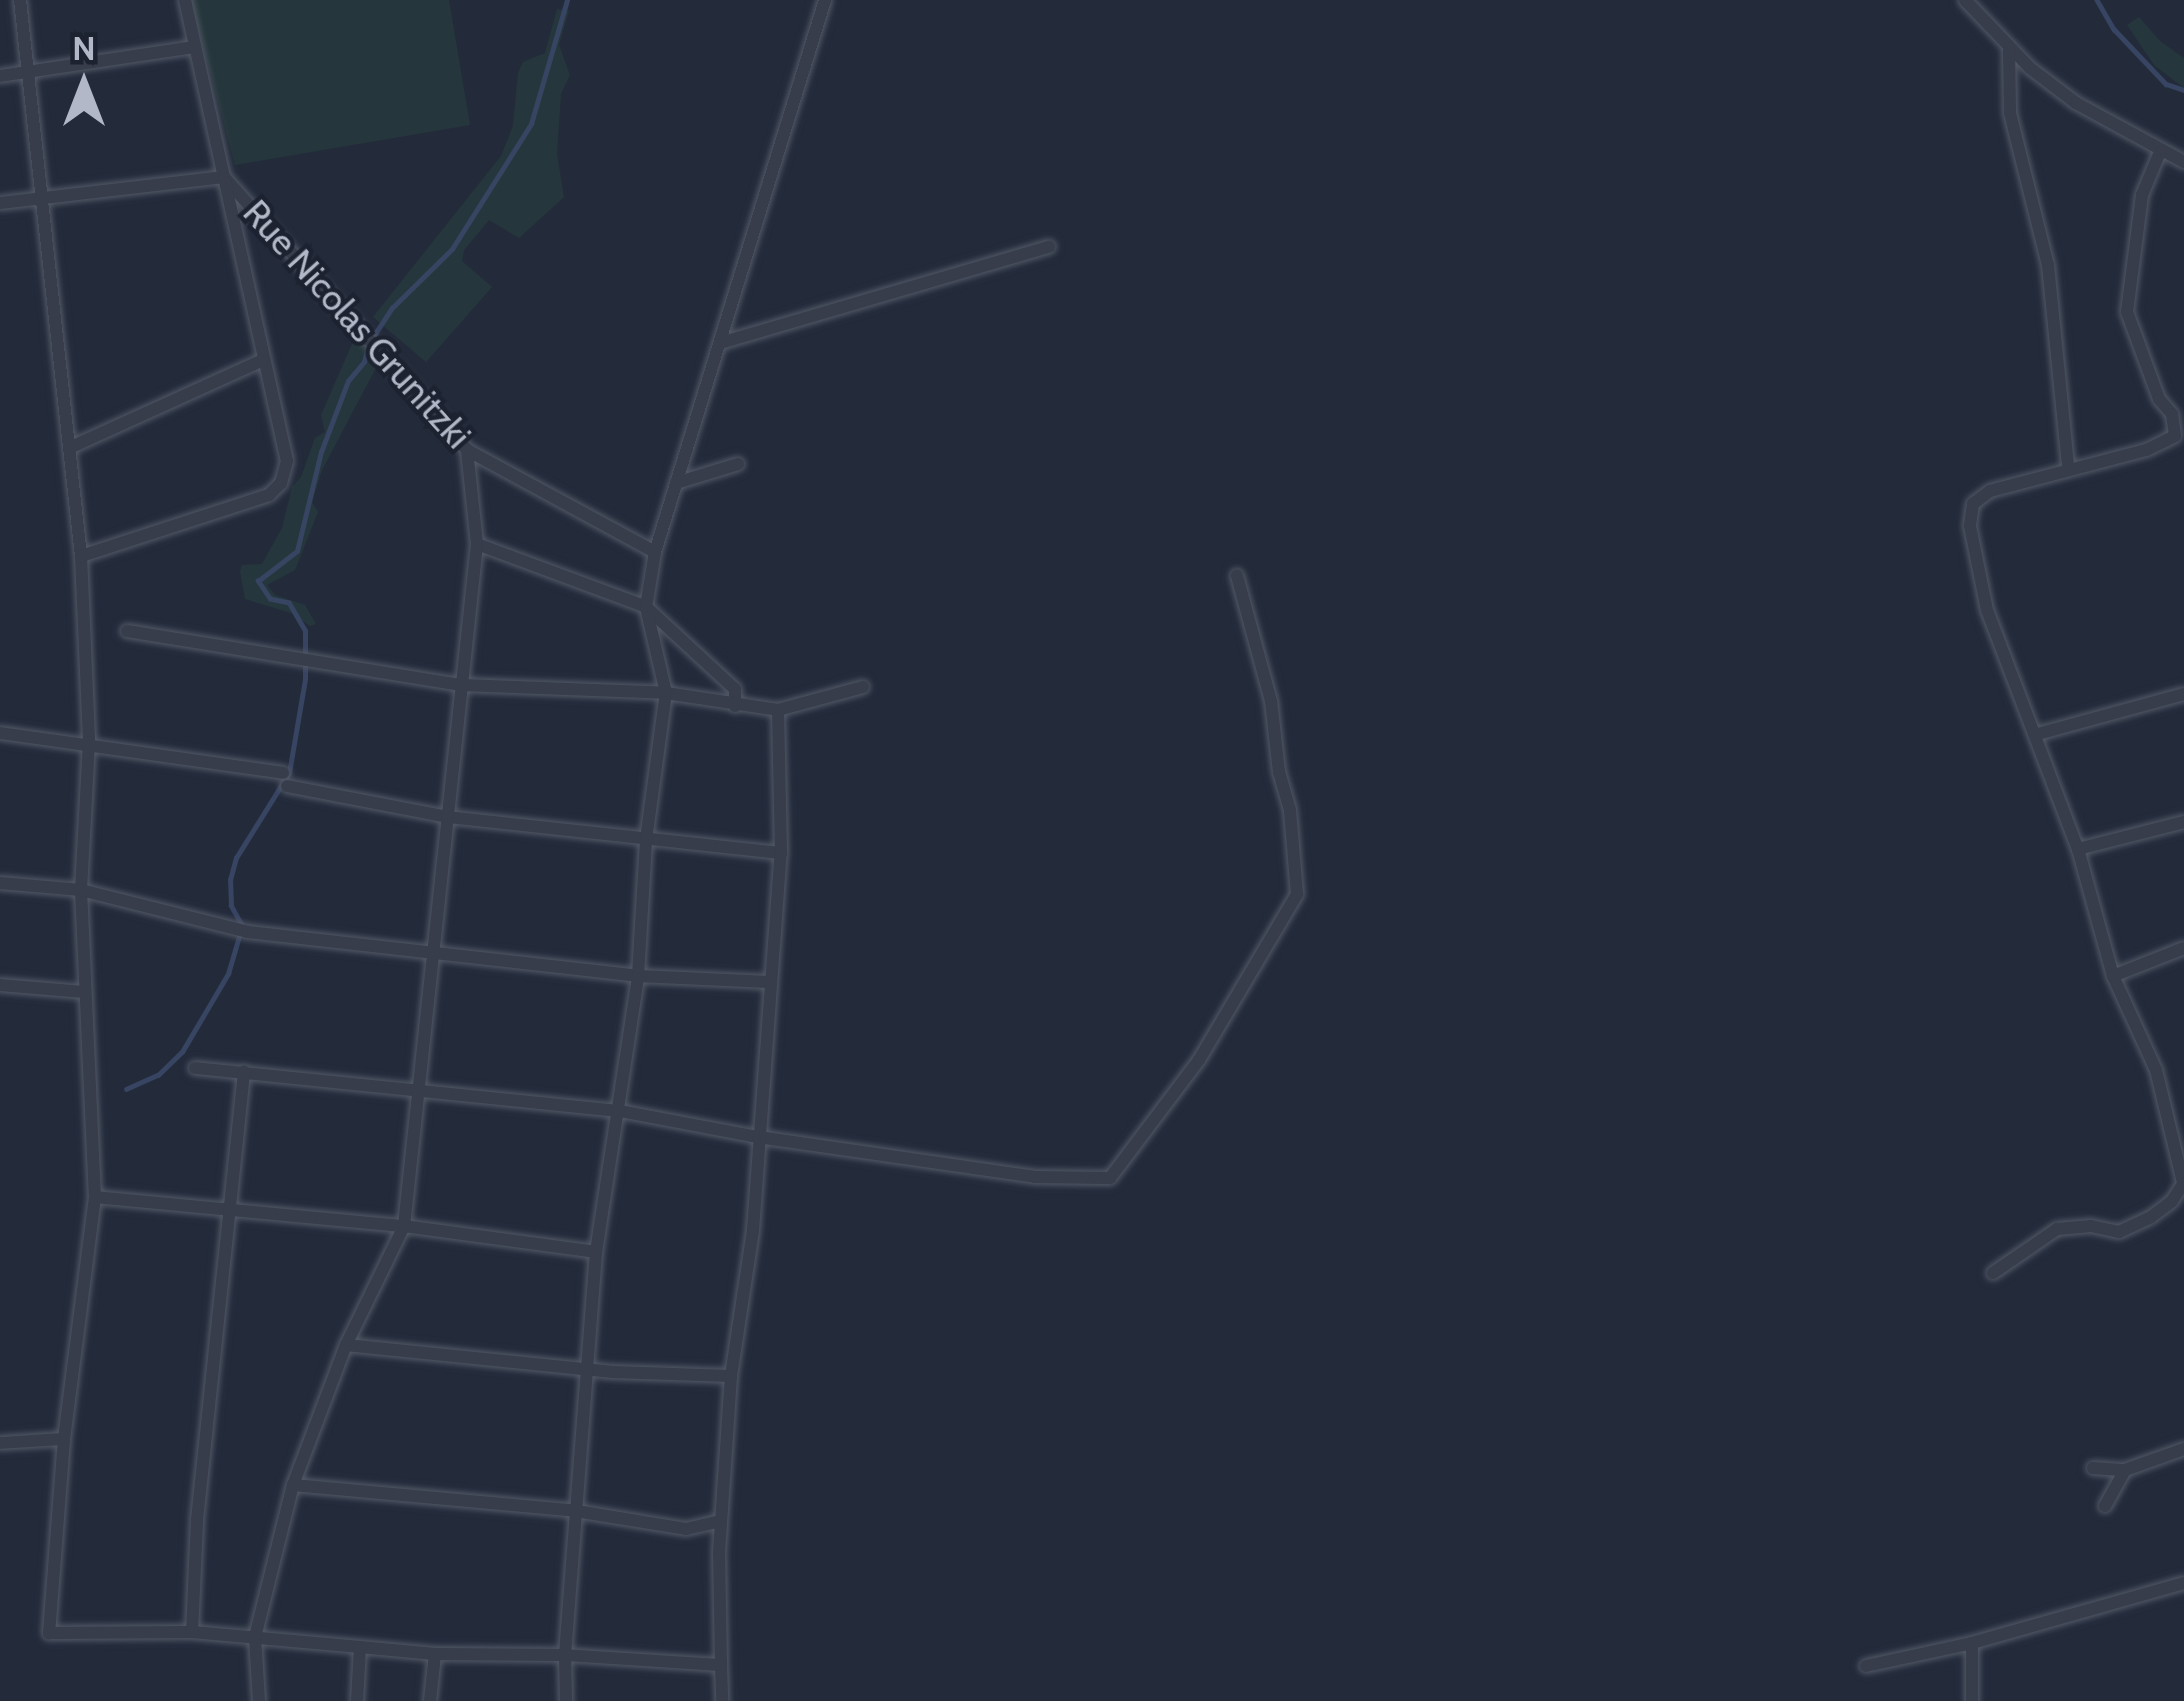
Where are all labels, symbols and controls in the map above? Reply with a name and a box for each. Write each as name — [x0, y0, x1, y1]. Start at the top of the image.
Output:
north arrow — [24, 24, 144, 144]
text: N — [72, 28, 96, 68]
street label: Rue Nicolas Grunitzki — [234, 191, 480, 457]

